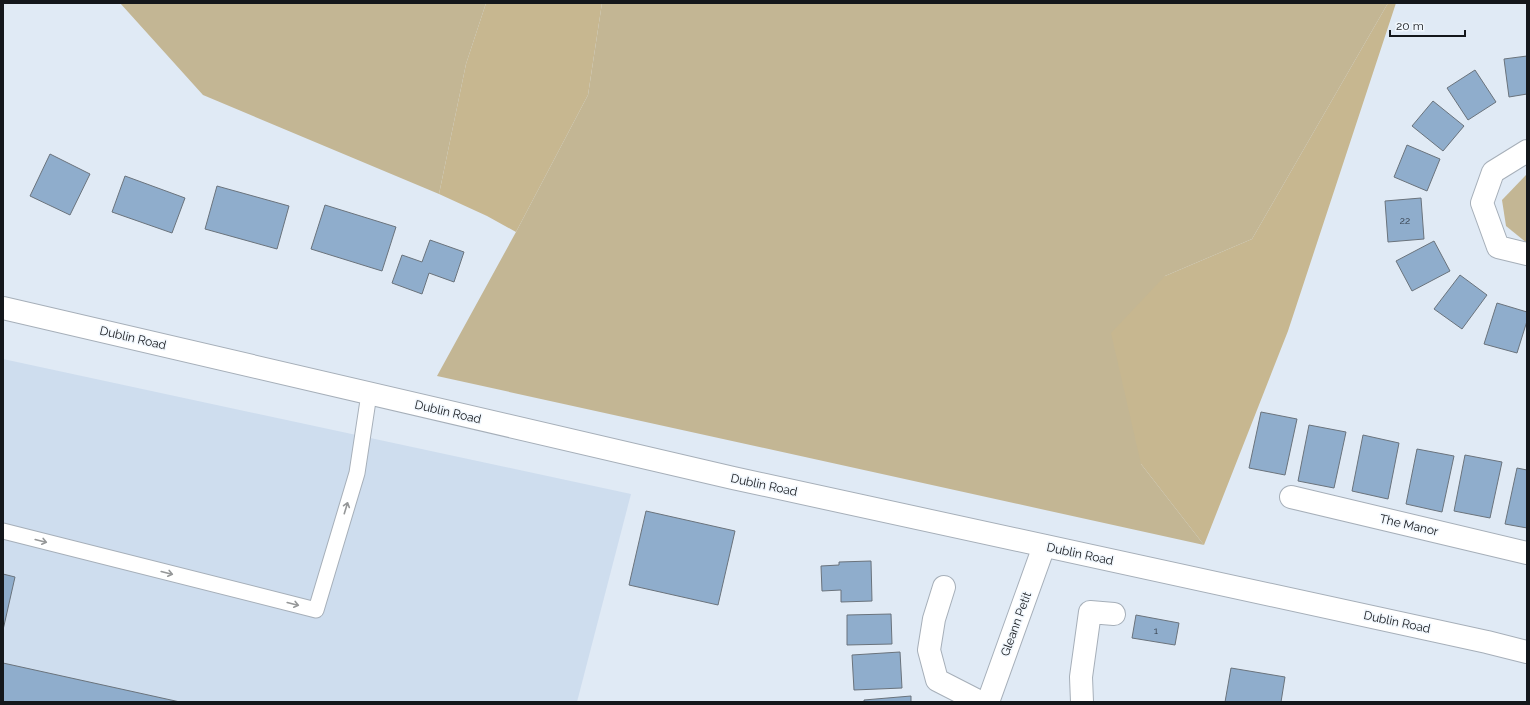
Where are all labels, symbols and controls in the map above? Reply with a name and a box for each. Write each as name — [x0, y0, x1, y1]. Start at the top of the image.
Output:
scale bar — [1390, 12, 1465, 38]
text: 20 m — [1396, 19, 1424, 33]
house number: 22 — [1400, 215, 1410, 226]
street label: Dublin Road — [98, 324, 168, 352]
street label: Dublin Road — [413, 398, 483, 426]
street label: Dublin Road — [729, 471, 799, 499]
one-way arrow — [343, 502, 351, 514]
street label: The Manor — [1378, 511, 1440, 539]
one-way arrow — [34, 538, 47, 545]
street label: Dublin Road — [1045, 540, 1115, 568]
one-way arrow — [160, 569, 173, 577]
street label: Gleann Petit — [998, 590, 1034, 658]
one-way arrow — [286, 601, 299, 609]
street label: Dublin Road — [1362, 608, 1432, 636]
house number: 1 — [1154, 625, 1159, 636]

